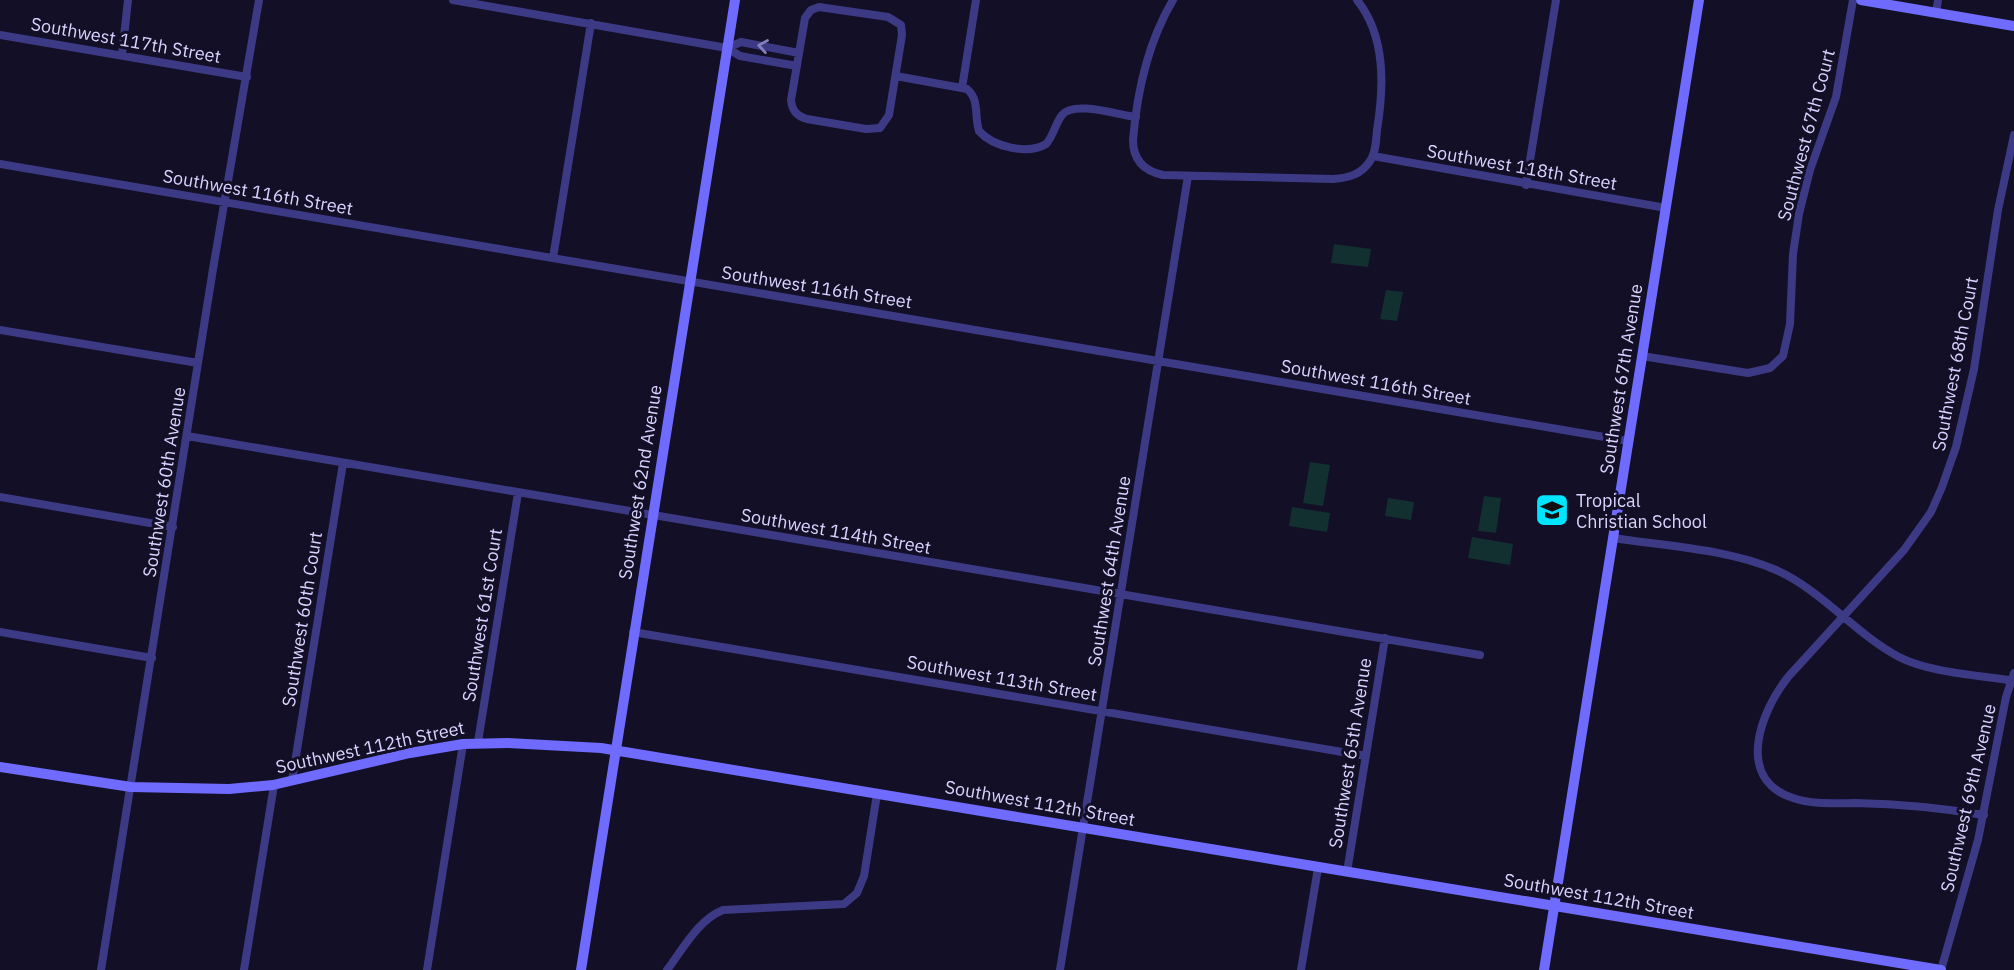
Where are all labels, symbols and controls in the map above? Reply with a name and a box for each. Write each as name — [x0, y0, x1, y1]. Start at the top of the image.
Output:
street label: Southwest 117th Street — [29, 12, 223, 68]
one-way arrow — [757, 40, 769, 55]
street label: Southwest 67th Court — [1772, 47, 1840, 223]
street label: Southwest 118th Street — [1425, 139, 1619, 195]
street label: Southwest 116th Street — [161, 164, 355, 220]
street label: Southwest 116th Street — [720, 261, 914, 313]
street label: Southwest 68th Court — [1927, 275, 1983, 453]
street label: Southwest 67th Avenue — [1595, 282, 1647, 476]
street label: Southwest 116th Street — [1279, 354, 1473, 410]
street label: Southwest 62nd Avenue — [613, 383, 667, 581]
street label: Southwest 60th Avenue — [138, 385, 190, 579]
street label: Southwest 64th Avenue — [1083, 474, 1135, 668]
place label: Tropical Christian School — [1576, 489, 1707, 533]
school or university icon: Tropical Christian School — [1533, 491, 1571, 529]
street label: Southwest 114th Street — [739, 503, 933, 559]
street label: Southwest 61st Court — [457, 527, 507, 703]
street label: Southwest 60th Court — [277, 530, 327, 708]
street label: Southwest 113th Street — [905, 650, 1099, 706]
street label: Southwest 65th Avenue — [1324, 656, 1376, 850]
street label: Southwest 69th Avenue — [1935, 702, 2001, 894]
street label: Southwest 112th Street — [273, 716, 467, 778]
street label: Southwest 112th Street — [943, 775, 1137, 831]
street label: Southwest 112th Street — [1502, 868, 1696, 924]

